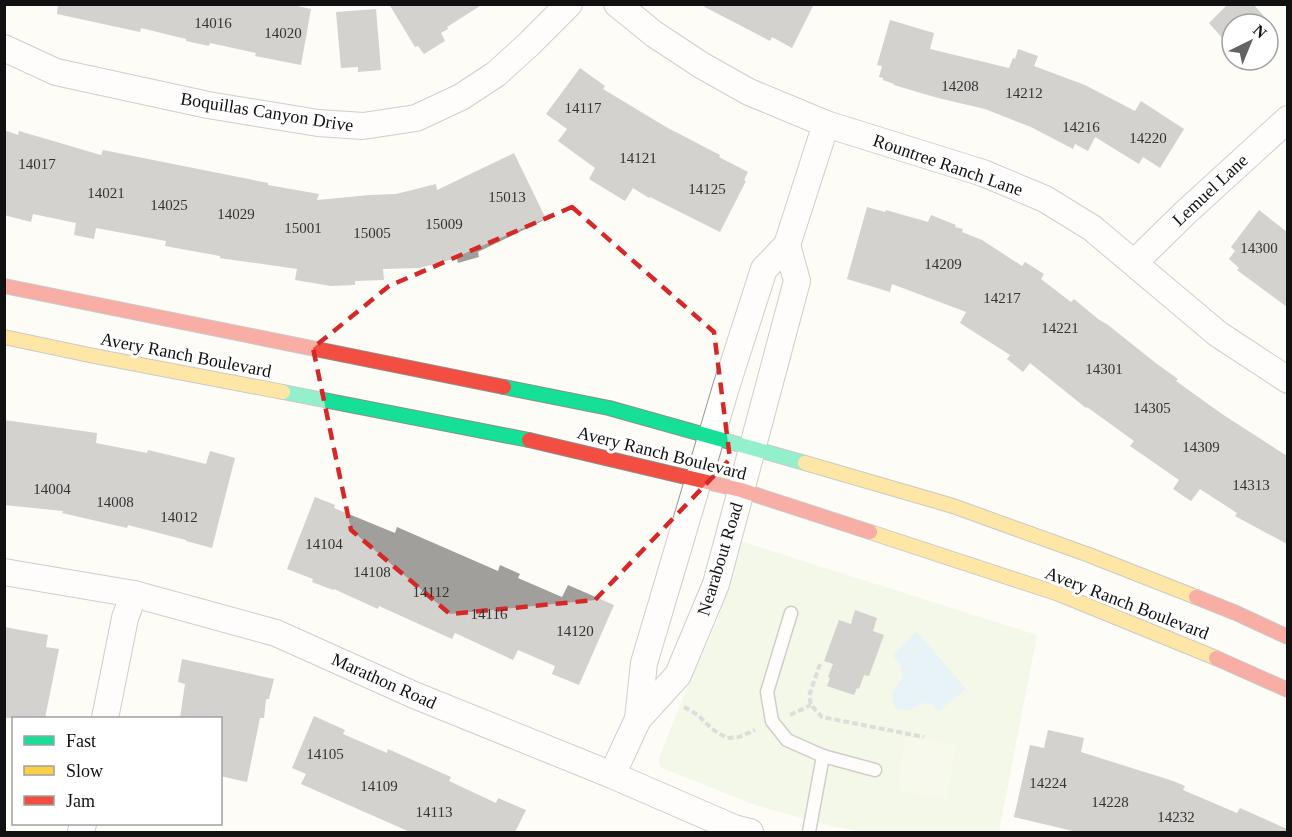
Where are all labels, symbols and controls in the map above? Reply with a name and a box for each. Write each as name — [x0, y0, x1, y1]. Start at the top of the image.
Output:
north arrow — [1220, 12, 1280, 72]
house number: 14016 — [194, 15, 232, 31]
text: N — [1250, 21, 1270, 42]
house number: 14020 — [264, 25, 302, 41]
house number: 14208 — [941, 78, 979, 94]
house number: 14212 — [1005, 85, 1043, 101]
street label: Boquillas Canyon Drive — [179, 88, 355, 136]
house number: 14117 — [565, 100, 602, 116]
house number: 14216 — [1062, 119, 1100, 135]
street label: Rountree Ranch Lane — [871, 130, 1025, 200]
house number: 14220 — [1129, 130, 1167, 146]
house number: 14121 — [619, 150, 657, 166]
street label: Lemuel Lane — [1168, 150, 1252, 230]
house number: 14017 — [18, 156, 56, 172]
house number: 14125 — [688, 181, 726, 197]
house number: 14021 — [87, 185, 125, 201]
house number: 15013 — [488, 189, 526, 205]
house number: 14025 — [150, 197, 188, 213]
house number: 14029 — [217, 206, 255, 222]
house number: 15009 — [425, 216, 463, 232]
house number: 15001 — [284, 220, 322, 236]
house number: 15005 — [353, 225, 391, 241]
house number: 14300 — [1240, 240, 1278, 256]
house number: 14209 — [924, 256, 962, 272]
house number: 14217 — [983, 290, 1021, 306]
house number: 14221 — [1041, 320, 1079, 336]
street label: Avery Ranch Boulevard — [99, 329, 273, 381]
house number: 14301 — [1085, 361, 1123, 377]
house number: 14305 — [1133, 400, 1171, 416]
street label: Avery Ranch Boulevard — [575, 422, 749, 484]
house number: 14309 — [1182, 439, 1220, 455]
house number: 14313 — [1232, 477, 1270, 493]
house number: 14004 — [33, 481, 71, 497]
house number: 14008 — [96, 494, 134, 510]
street label: Nearabout Road — [693, 500, 747, 618]
house number: 14012 — [160, 509, 198, 525]
house number: 14104 — [305, 536, 343, 552]
street label: Avery Ranch Boulevard — [1042, 563, 1212, 643]
house number: 14108 — [353, 564, 391, 580]
house number: 14112 — [413, 584, 449, 600]
house number: 14116 — [471, 606, 508, 622]
house number: 14120 — [556, 623, 594, 639]
street label: Marathon Road — [329, 649, 439, 713]
legend — [12, 717, 222, 825]
text: Fast — [66, 731, 96, 751]
house number: 14105 — [306, 746, 344, 762]
text: Slow — [66, 761, 103, 781]
house number: 14224 — [1029, 775, 1067, 791]
house number: 14109 — [360, 778, 398, 794]
text: Jam — [66, 791, 95, 811]
house number: 14228 — [1091, 794, 1129, 810]
house number: 14113 — [416, 804, 452, 820]
house number: 14232 — [1157, 809, 1195, 825]

